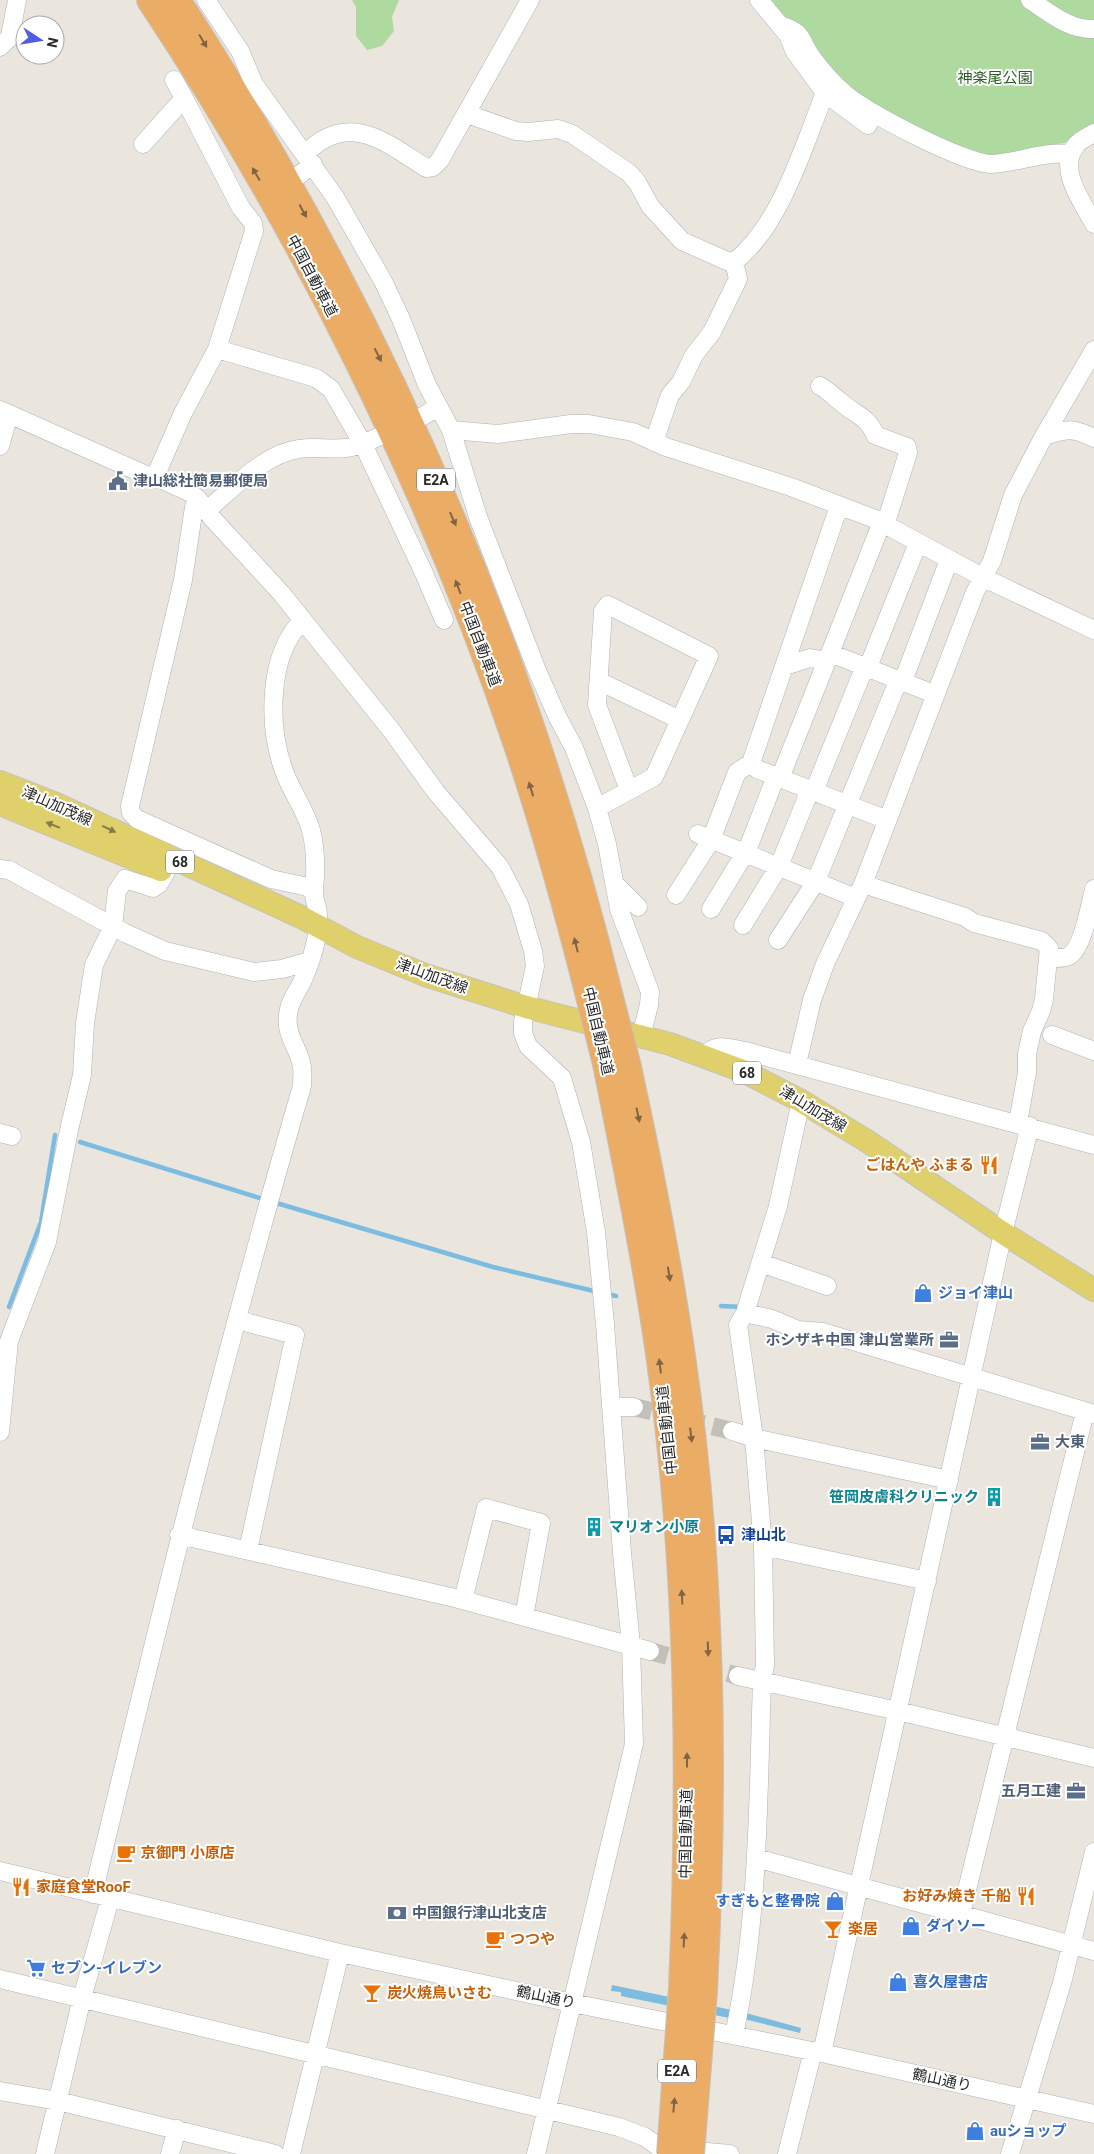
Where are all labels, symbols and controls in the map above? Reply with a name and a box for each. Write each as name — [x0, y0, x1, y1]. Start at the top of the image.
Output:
north arrow — [15, 15, 65, 65]
one-way arrow — [199, 34, 208, 47]
text: N — [44, 36, 62, 49]
park label: 神楽尾公園 — [957, 69, 1033, 87]
one-way arrow — [252, 167, 261, 180]
one-way arrow — [299, 204, 307, 219]
street label: 中国自動車道 — [283, 232, 341, 320]
one-way arrow — [374, 348, 382, 362]
road number: E2A — [417, 468, 455, 492]
public building icon: 津山総社簡易郵便局 — [107, 470, 129, 492]
place label: 津山総社簡易郵便局 — [133, 472, 268, 490]
one-way arrow — [450, 512, 458, 526]
one-way arrow — [454, 579, 462, 594]
street label: 中国自動車道 — [455, 599, 505, 689]
one-way arrow — [526, 782, 534, 797]
street label: 津山加茂線 — [19, 783, 95, 829]
one-way arrow — [45, 821, 60, 828]
one-way arrow — [102, 825, 116, 833]
road number: 68 — [166, 850, 194, 874]
one-way arrow — [572, 938, 580, 953]
street label: 津山加茂線 — [394, 955, 470, 997]
street label: 中国自動車道 — [579, 985, 617, 1077]
road number: 68 — [733, 1062, 761, 1084]
street label: 津山加茂線 — [776, 1082, 850, 1136]
one-way arrow — [634, 1107, 642, 1122]
restaurant icon: ごはんや ふまる — [978, 1154, 1000, 1176]
place label: ごはんや ふまる — [865, 1156, 974, 1174]
one-way arrow — [666, 1267, 674, 1283]
shop icon: ジョイ津山 — [912, 1282, 934, 1304]
place label: ジョイ津山 — [938, 1284, 1013, 1302]
office icon: ホシザキ中国 津山営業所 — [938, 1329, 960, 1351]
place label: ホシザキ中国 津山営業所 — [765, 1331, 934, 1349]
one-way arrow — [656, 1358, 664, 1374]
street label: 中国自動車道 — [653, 1384, 681, 1476]
one-way arrow — [687, 1427, 695, 1443]
office icon: 大東 — [1029, 1431, 1051, 1453]
place label: 大東 — [1055, 1433, 1085, 1451]
building icon: 笹岡皮膚科クリニック — [983, 1486, 1005, 1508]
place label: 笹岡皮膚科クリニック — [829, 1488, 979, 1506]
building icon: マリオン小原 — [583, 1516, 605, 1538]
place label: マリオン小原 — [609, 1518, 699, 1536]
bus stop icon: 津山北 — [715, 1524, 737, 1546]
place label: 津山北 — [741, 1526, 786, 1544]
one-way arrow — [677, 1589, 685, 1605]
one-way arrow — [704, 1642, 712, 1658]
one-way arrow — [683, 1752, 691, 1768]
office icon: 五月工建 — [1065, 1780, 1087, 1802]
place label: 五月工建 — [1001, 1782, 1061, 1800]
street label: 中国自動車道 — [676, 1789, 696, 1879]
cafe icon: 京御門 小原店 — [115, 1842, 137, 1864]
place label: 京御門 小原店 — [141, 1844, 235, 1862]
restaurant icon: 家庭食堂RooF — [10, 1876, 32, 1898]
place label: 家庭食堂RooF — [36, 1878, 131, 1896]
restaurant icon: お好み焼き 千船 — [1015, 1885, 1037, 1907]
place label: お好み焼き 千船 — [902, 1887, 1011, 1905]
shop icon: すぎもと整骨院 — [824, 1890, 846, 1912]
place label: すぎもと整骨院 — [715, 1892, 820, 1910]
bank icon: 中国銀行津山北支店 — [386, 1902, 408, 1924]
place label: 中国銀行津山北支店 — [412, 1904, 547, 1922]
shop icon: ダイソー — [900, 1915, 922, 1937]
place label: ダイソー — [926, 1917, 986, 1935]
bar icon: 楽居 — [822, 1918, 844, 1940]
place label: 楽居 — [848, 1920, 878, 1938]
cafe icon: つつや — [484, 1928, 506, 1950]
place label: つつや — [510, 1930, 555, 1948]
one-way arrow — [680, 1932, 688, 1948]
supermarket icon: セブン-イレブン — [25, 1957, 47, 1979]
place label: セブン-イレブン — [51, 1959, 162, 1977]
shop icon: 喜久屋書店 — [887, 1971, 909, 1993]
place label: 喜久屋書店 — [913, 1973, 988, 1991]
bar icon: 炭火焼鳥いさむ — [361, 1982, 383, 2004]
street label: 鶴山通り — [515, 1982, 577, 2012]
place label: 炭火焼鳥いさむ — [387, 1984, 492, 2002]
road number: E2A — [658, 2060, 696, 2082]
street label: 鶴山通り — [911, 2065, 973, 2095]
one-way arrow — [670, 2097, 678, 2113]
shop icon: auショップ — [964, 2120, 986, 2142]
place label: auショップ — [990, 2122, 1066, 2140]

